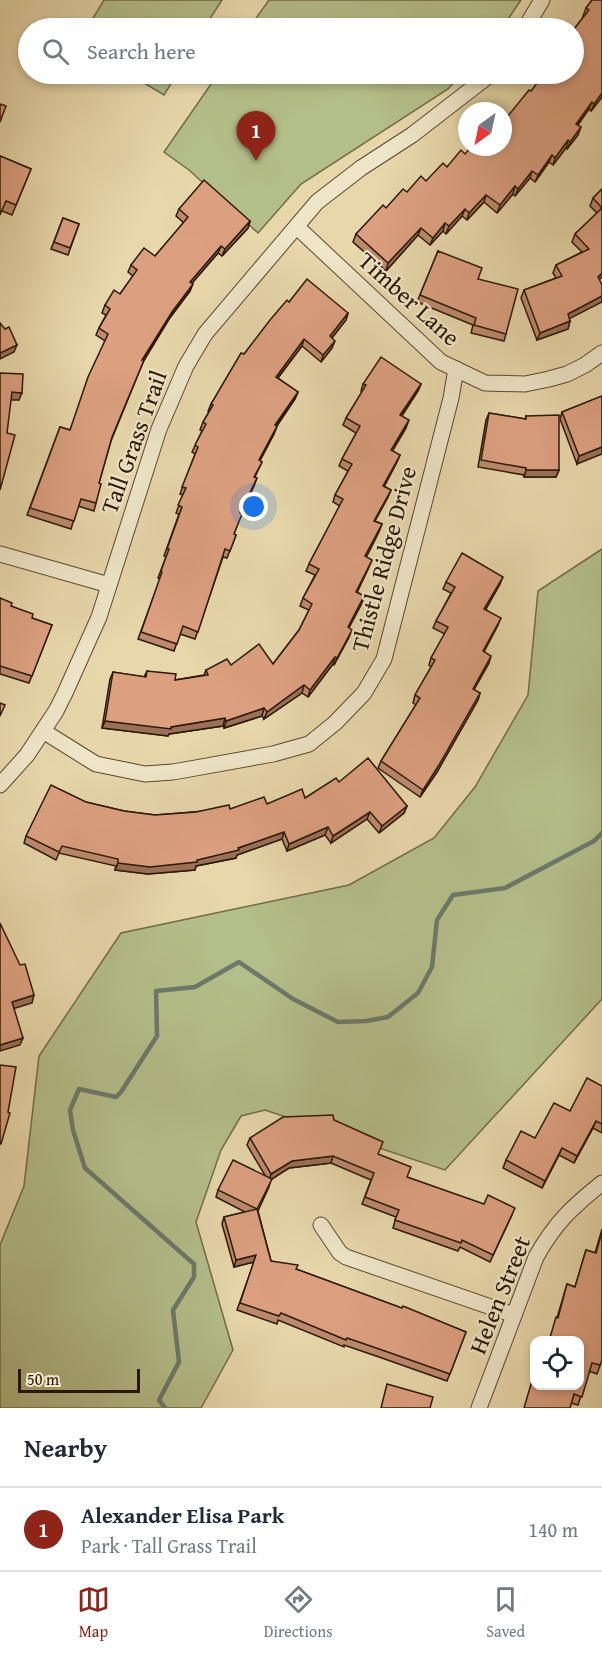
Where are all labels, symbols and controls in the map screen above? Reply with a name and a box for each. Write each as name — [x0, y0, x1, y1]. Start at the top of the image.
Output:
search box — [18, 18, 584, 84]
icon: search — [39, 35, 72, 68]
text: Search here — [87, 35, 196, 67]
north arrow — [458, 102, 512, 156]
pin: 1 — [236, 112, 276, 161]
street label: Timber Lane — [351, 243, 468, 354]
street label: Tall Grass Trail — [91, 365, 176, 518]
street label: Thistle Ridge Drive — [342, 462, 425, 655]
your location — [239, 492, 268, 521]
street label: Helen Street — [460, 1230, 539, 1359]
map controls — [530, 1336, 584, 1390]
button: locate — [530, 1336, 584, 1390]
scale bar — [18, 1366, 140, 1394]
text: 50 m — [27, 1367, 59, 1391]
text: Nearby — [24, 1428, 107, 1467]
text: Alexander Elisa Park — [81, 1499, 284, 1531]
text: 1 — [38, 1515, 49, 1544]
text: 140 m — [528, 1515, 578, 1544]
text: Park · Tall Grass Trail — [81, 1531, 257, 1560]
tab: Map — [77, 1583, 110, 1643]
tab: Directions — [264, 1583, 333, 1643]
tab: Saved — [486, 1583, 525, 1643]

